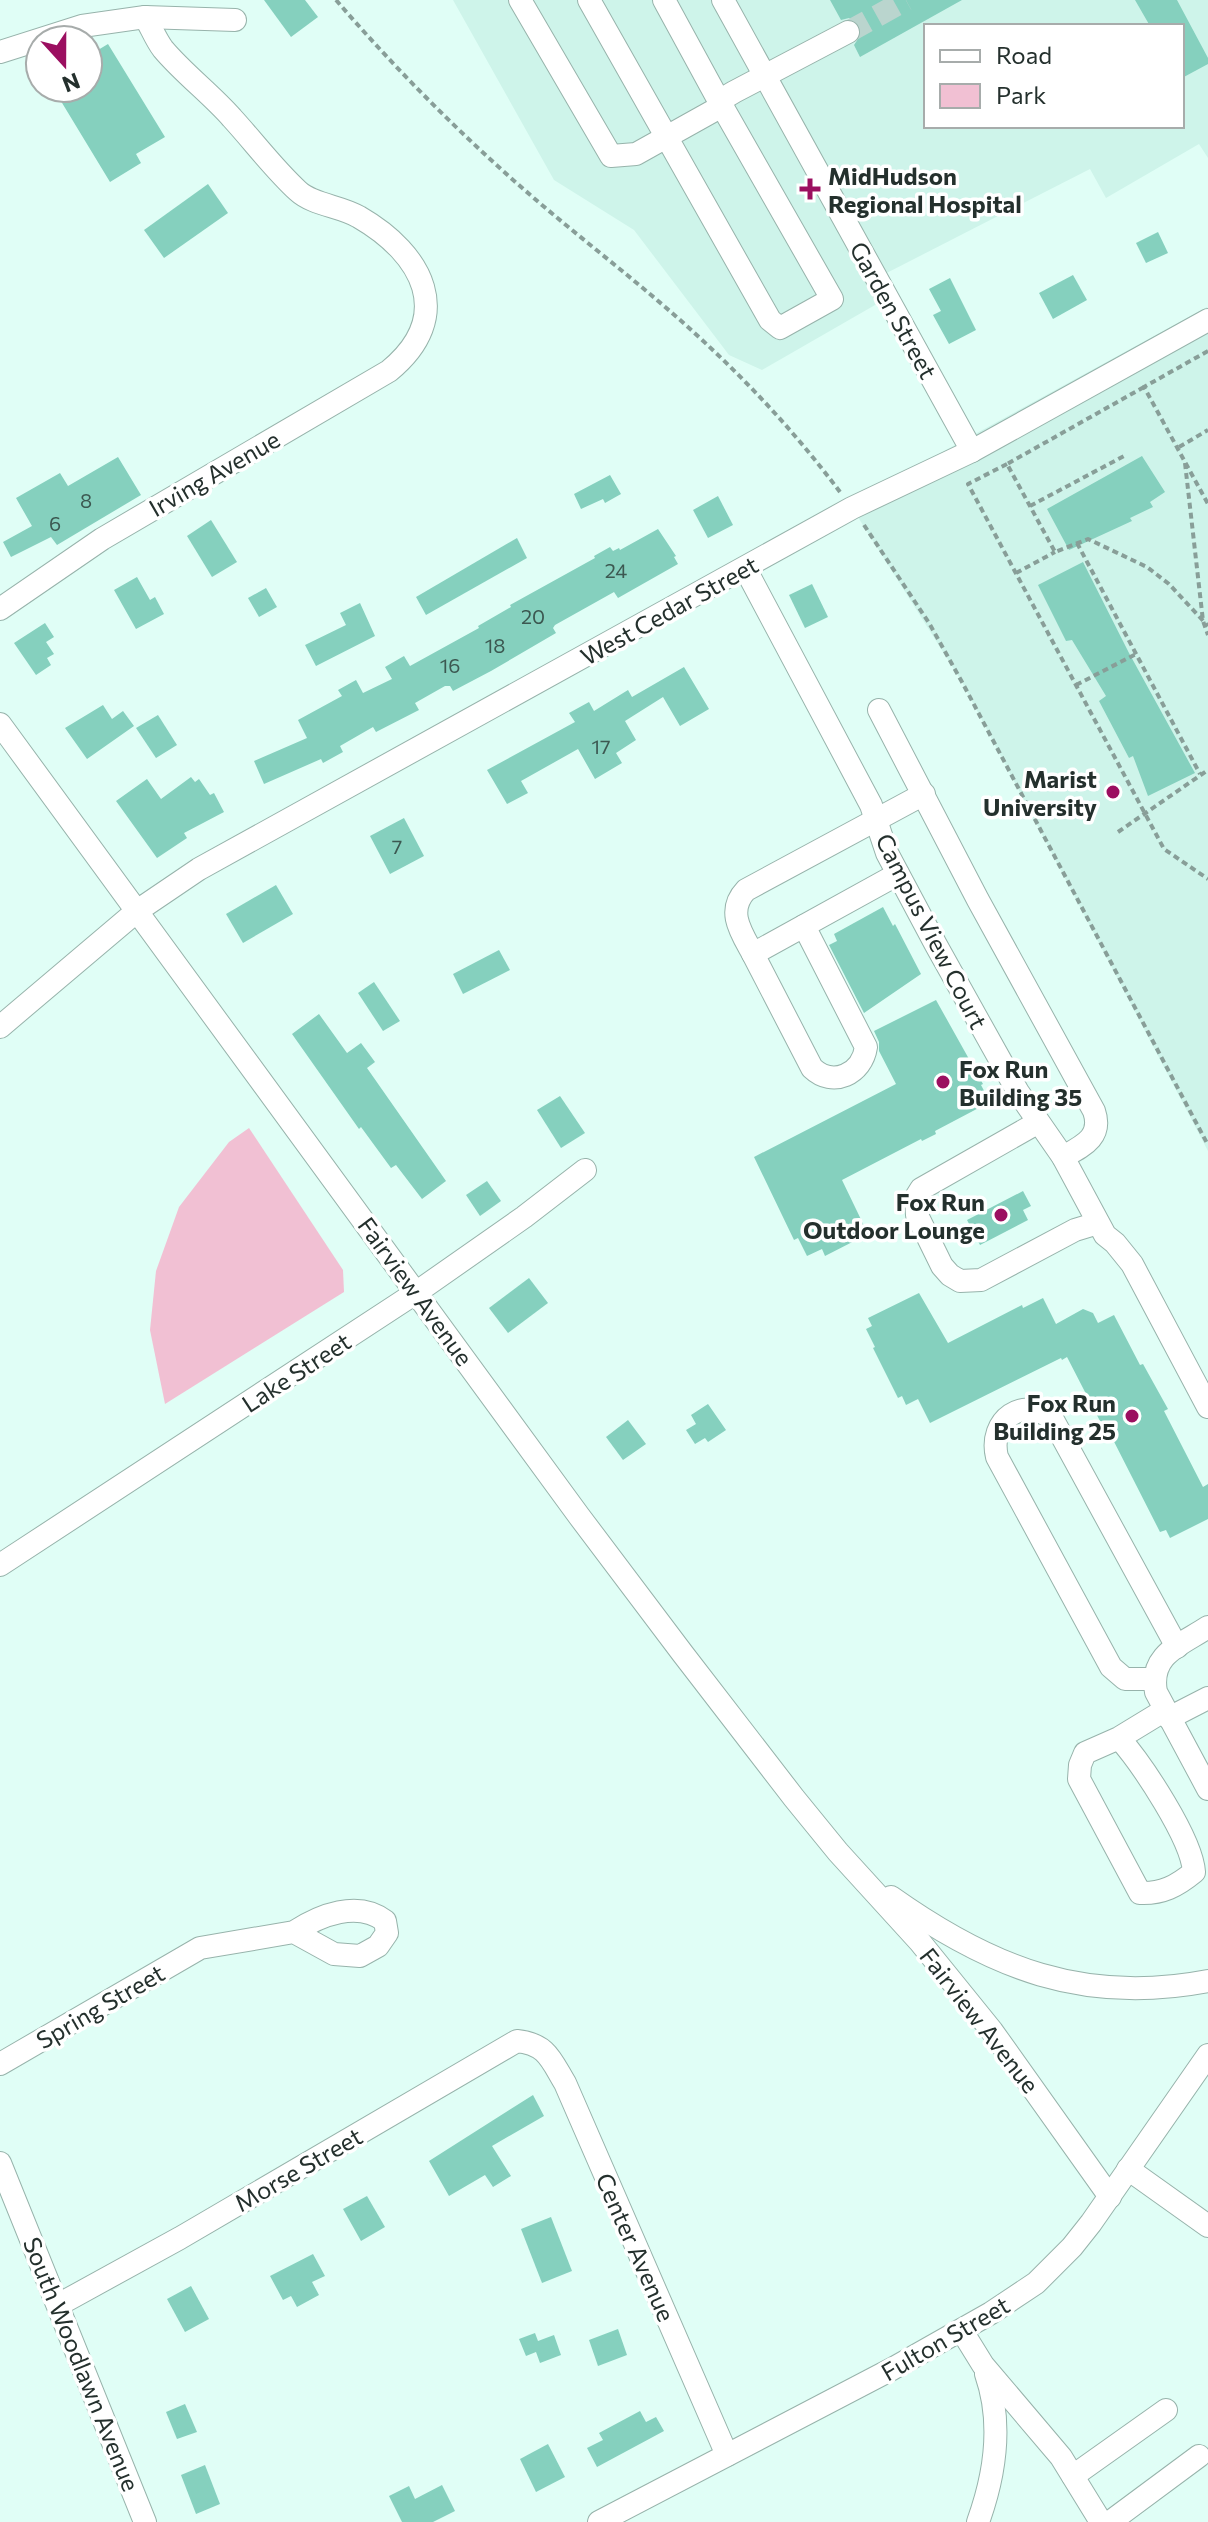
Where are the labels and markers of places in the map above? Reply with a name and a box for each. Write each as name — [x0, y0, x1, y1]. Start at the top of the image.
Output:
place label: MidHudson Regional Hospital — [828, 161, 1022, 218]
marker: MidHudson Regional Hospital — [799, 178, 821, 200]
place label: Marist University — [983, 764, 1097, 821]
marker: Marist University — [1104, 783, 1122, 801]
place label: Fox Run Building 35 — [959, 1054, 1082, 1111]
marker: Fox Run Building 35 — [934, 1073, 952, 1091]
place label: Fox Run Outdoor Lounge — [803, 1187, 985, 1244]
marker: Fox Run Outdoor Lounge — [992, 1206, 1010, 1224]
place label: Fox Run Building 25 — [993, 1388, 1116, 1445]
marker: Fox Run Building 25 — [1123, 1407, 1141, 1425]

